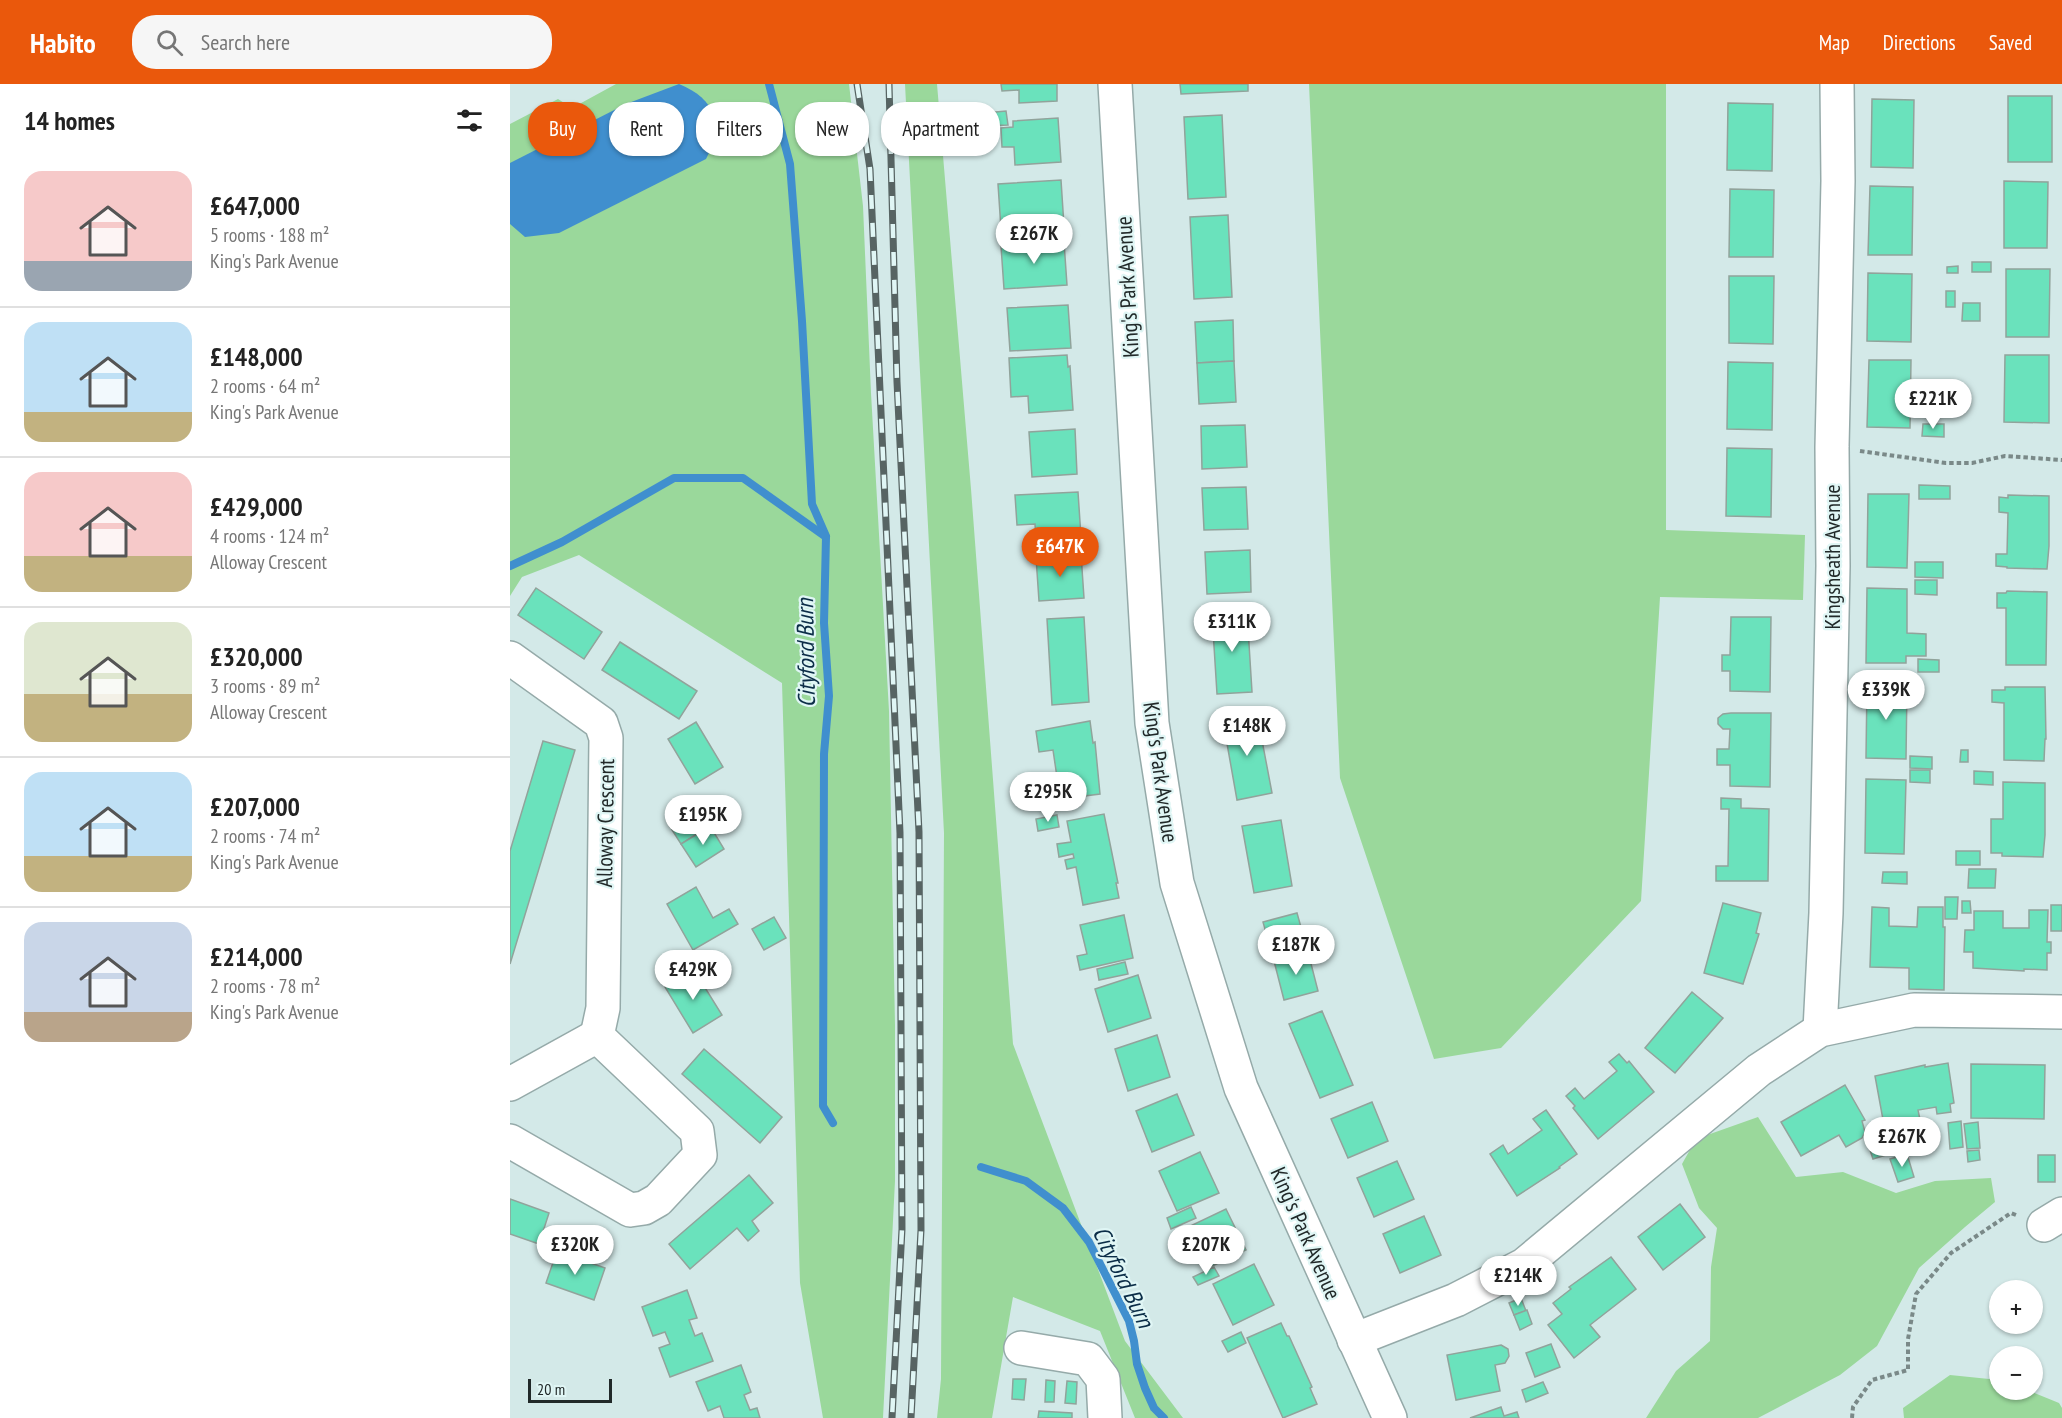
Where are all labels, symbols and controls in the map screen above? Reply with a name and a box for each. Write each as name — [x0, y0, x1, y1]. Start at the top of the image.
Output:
search box — [132, 15, 552, 69]
text: Habito — [30, 24, 96, 61]
icon: search — [153, 26, 186, 59]
text: Search here — [201, 28, 290, 56]
text: Map — [1819, 29, 1850, 56]
text: Directions — [1883, 29, 1956, 56]
text: Saved — [1989, 29, 2032, 56]
chip: Buy — [528, 102, 597, 156]
chip: Rent — [609, 102, 684, 156]
chip: Filters — [696, 102, 783, 156]
chip: New — [795, 102, 869, 156]
chip: Apartment — [881, 102, 1000, 156]
text: 14 homes — [24, 104, 115, 137]
icon: filters — [453, 104, 486, 137]
text: £647,000 — [210, 189, 300, 222]
icon: home — [72, 195, 144, 267]
pin: £267K — [992, 214, 1076, 265]
street label: King's Park Avenue — [1109, 216, 1145, 358]
text: £267K — [1010, 220, 1058, 246]
text: 5 rooms · 188 m² — [210, 222, 329, 248]
text: King's Park Avenue — [210, 248, 339, 274]
text: £148,000 — [210, 340, 303, 373]
icon: home — [72, 346, 144, 418]
text: 2 rooms · 64 m² — [210, 373, 320, 399]
pin: £221K — [1891, 379, 1975, 430]
text: £221K — [1909, 385, 1957, 411]
text: King's Park Avenue — [210, 399, 339, 425]
street label: Kingsheath Avenue — [1818, 484, 1846, 630]
text: £429,000 — [210, 490, 303, 523]
icon: home — [72, 496, 144, 568]
text: 4 rooms · 124 m² — [210, 523, 329, 549]
pin: £647K — [1018, 527, 1102, 578]
text: £647K — [1036, 533, 1084, 559]
text: Alloway Crescent — [210, 549, 327, 575]
water label: Cityford Burn — [789, 597, 822, 708]
pin: £311K — [1190, 602, 1274, 653]
text: £311K — [1208, 608, 1256, 634]
text: £320,000 — [210, 640, 303, 673]
icon: home — [72, 646, 144, 718]
pin: £339K — [1844, 670, 1928, 721]
text: 3 rooms · 89 m² — [210, 673, 320, 699]
text: £339K — [1862, 676, 1910, 702]
text: Alloway Crescent — [210, 699, 327, 725]
street label: King's Park Avenue — [1137, 700, 1185, 844]
pin: £148K — [1205, 706, 1289, 757]
text: £148K — [1223, 712, 1271, 738]
street label: Alloway Crescent — [590, 758, 620, 888]
pin: £295K — [1006, 772, 1090, 823]
text: £295K — [1024, 778, 1072, 804]
text: £207,000 — [210, 790, 300, 823]
pin: £195K — [661, 795, 745, 846]
icon: home — [72, 796, 144, 868]
text: £195K — [679, 801, 727, 827]
text: 2 rooms · 74 m² — [210, 823, 320, 849]
text: King's Park Avenue — [210, 849, 339, 875]
pin: £187K — [1254, 925, 1338, 976]
text: £187K — [1272, 931, 1320, 957]
text: £214,000 — [210, 940, 303, 973]
icon: home — [72, 946, 144, 1018]
pin: £429K — [651, 950, 735, 1001]
text: £429K — [669, 956, 717, 982]
text: 2 rooms · 78 m² — [210, 973, 320, 999]
text: King's Park Avenue — [210, 999, 339, 1025]
pin: £267K — [1860, 1117, 1944, 1168]
text: £267K — [1878, 1123, 1926, 1149]
street label: King's Park Avenue — [1264, 1163, 1348, 1303]
water label: Cityford Burn — [1086, 1221, 1162, 1334]
pin: £320K — [533, 1225, 617, 1276]
pin: £207K — [1164, 1225, 1248, 1276]
text: £320K — [551, 1231, 599, 1257]
text: £207K — [1182, 1231, 1230, 1257]
pin: £214K — [1476, 1256, 1560, 1307]
text: £214K — [1494, 1262, 1542, 1288]
map controls — [1989, 1280, 2043, 1400]
button: + — [1989, 1280, 2043, 1334]
button: − — [1989, 1346, 2043, 1400]
scale bar — [528, 1376, 612, 1404]
text: 20 m — [537, 1379, 565, 1399]

